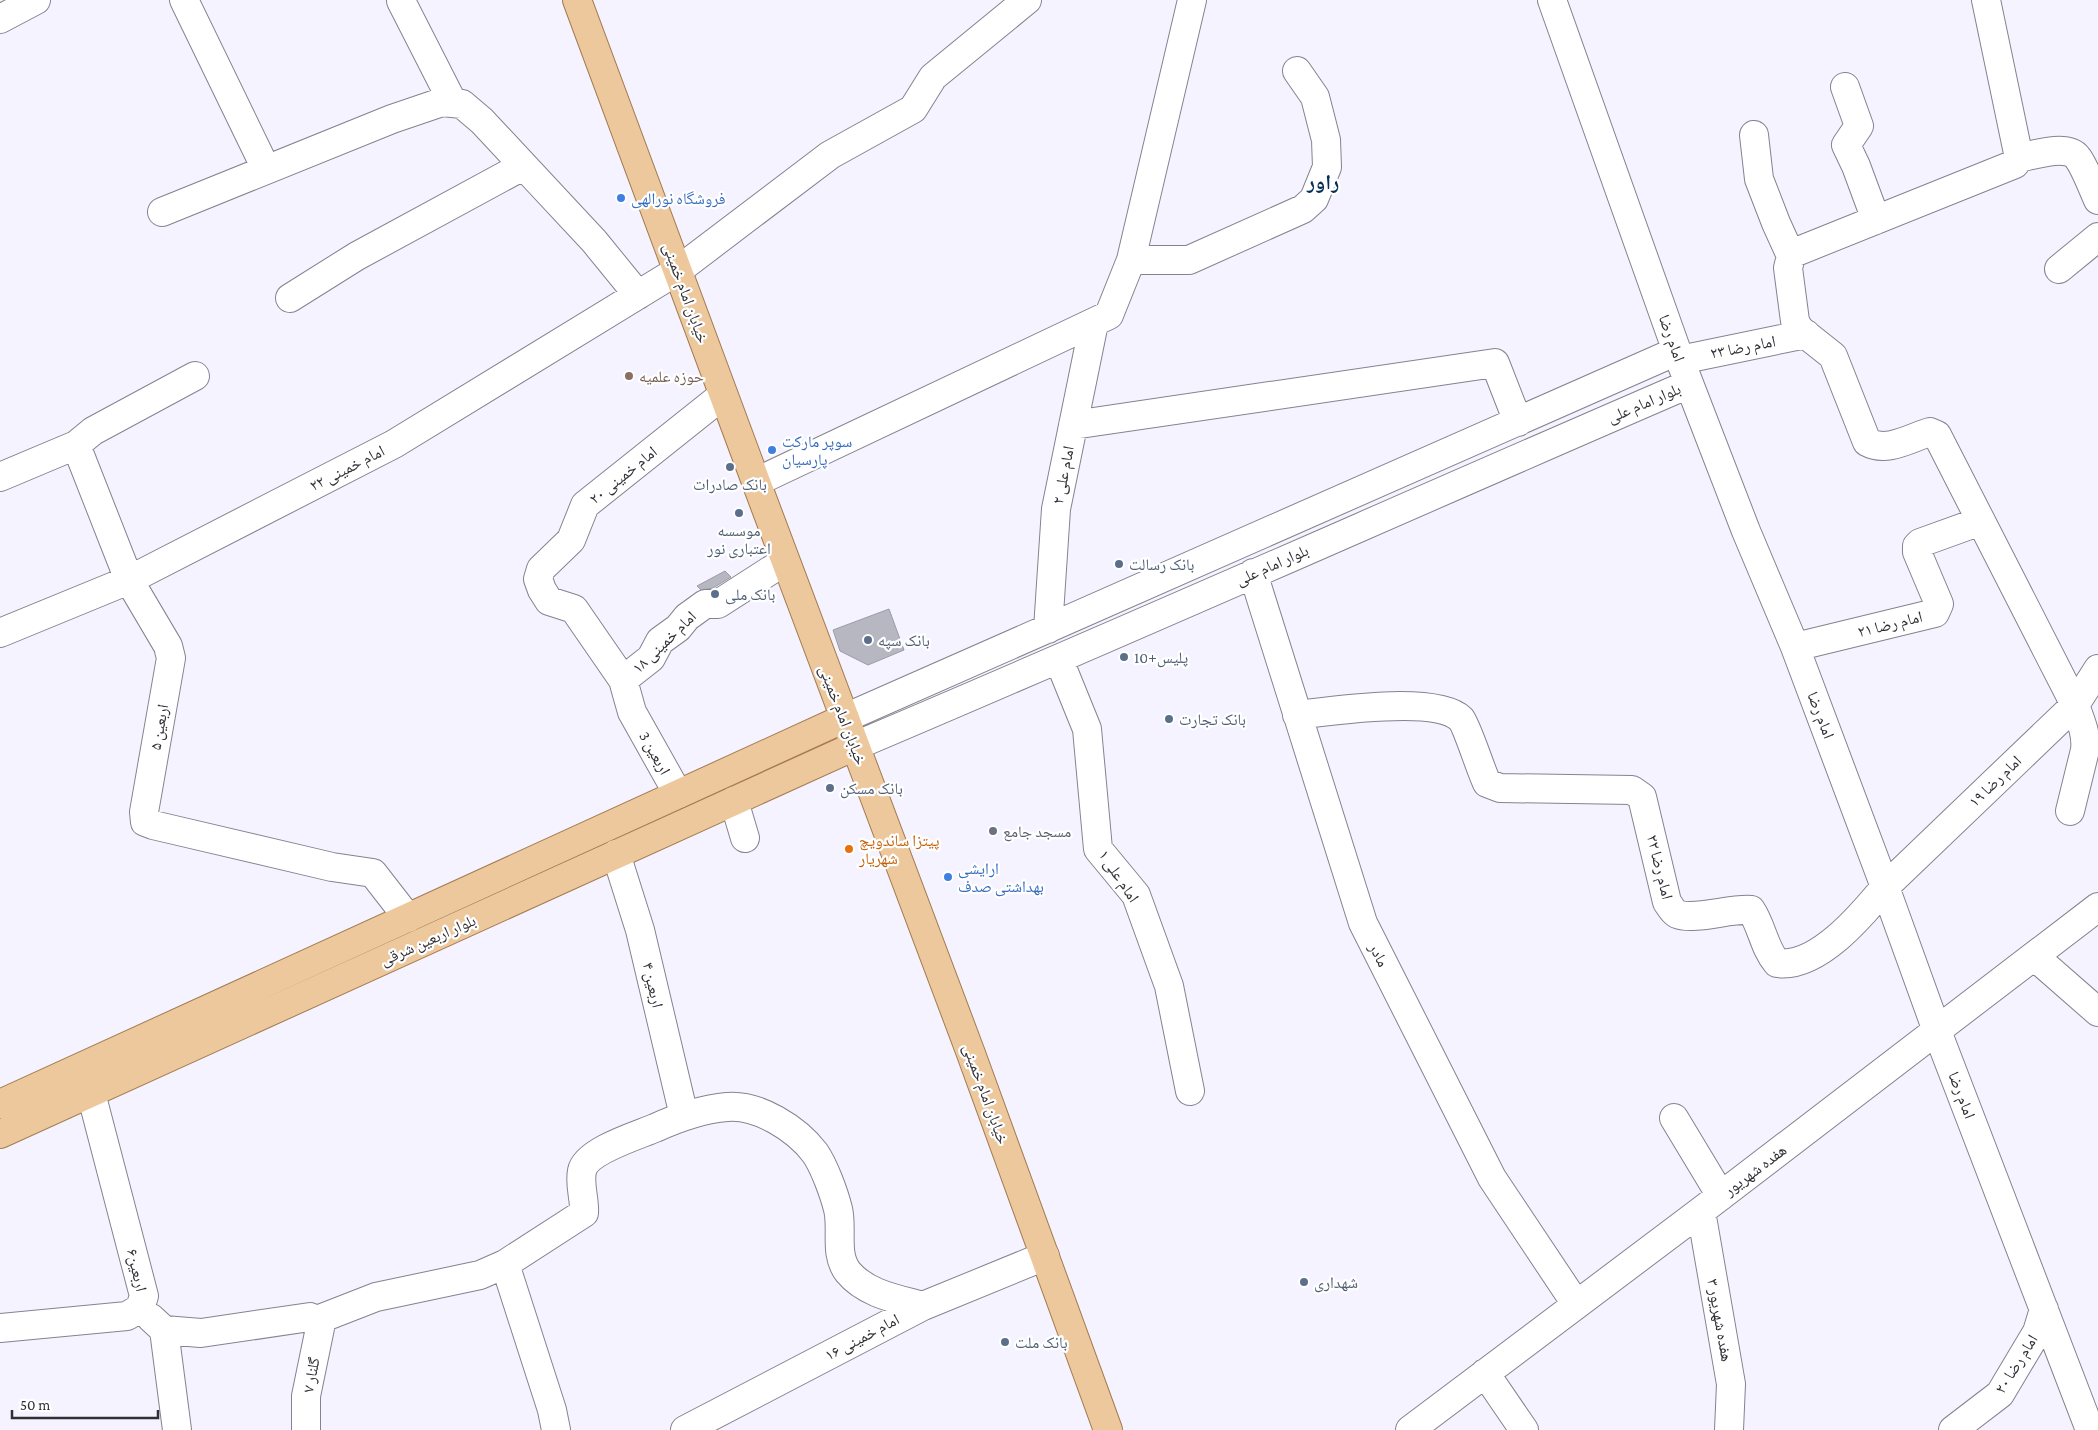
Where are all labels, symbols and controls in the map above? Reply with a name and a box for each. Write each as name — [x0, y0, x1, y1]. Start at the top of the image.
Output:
district label: راور — [1306, 170, 1339, 194]
place label: فروشگاه نورالهی — [631, 190, 725, 209]
marker: فروشگاه نورالهی — [615, 192, 627, 204]
street label: خیابان امام خمینی — [658, 241, 712, 346]
street label: امام رضا — [1654, 312, 1688, 365]
street label: امام رضا ۲۳ — [1709, 332, 1777, 364]
place label: حوزه علمیه — [639, 368, 704, 386]
marker: حوزه علمیه — [623, 370, 635, 382]
street label: بلوار امام علی — [1605, 380, 1684, 428]
place label: سوپر مارکت پارسیان — [782, 433, 852, 470]
street label: امام خمینی ۲۲ — [307, 442, 388, 496]
street label: امام خمینی ۲۰ — [586, 443, 661, 509]
marker: سوپر مارکت پارسیان — [766, 444, 778, 456]
street label: امام علی ۲ — [1049, 444, 1079, 506]
marker: بانک صادرات — [724, 461, 736, 473]
place label: بانک صادرات — [693, 476, 767, 494]
marker: موسسه اعتباری نور — [733, 507, 745, 519]
place label: موسسه اعتباری نور — [706, 522, 771, 559]
street label: بلوار امام علی — [1233, 541, 1312, 590]
place label: بانک رسالت — [1129, 556, 1194, 574]
marker: بانک رسالت — [1113, 558, 1125, 570]
place label: بانک ملی — [725, 586, 775, 605]
marker: بانک ملی — [709, 588, 721, 600]
street label: امام خمینی ۱۸ — [629, 608, 701, 678]
street label: امام رضا ۲۱ — [1856, 608, 1925, 642]
place label: بانک سپه — [878, 632, 930, 650]
marker: بانک سپه — [862, 634, 874, 646]
place label: پلیس+10 — [1134, 649, 1189, 668]
marker: پلیس+10 — [1118, 651, 1130, 663]
street label: خیابان امام خمینی — [814, 663, 870, 768]
street label: امام رضا — [1802, 689, 1838, 742]
street label: اربعین ۵ — [147, 703, 173, 752]
place label: بانک تجارت — [1179, 711, 1246, 729]
marker: بانک تجارت — [1163, 713, 1175, 725]
street label: اربعین 3 — [634, 728, 674, 779]
street label: امام رضا ۱۹ — [1965, 752, 2026, 812]
place label: بانک مسکن — [840, 780, 903, 799]
marker: بانک مسکن — [824, 782, 836, 794]
place label: مسجد جامع — [1003, 823, 1071, 842]
marker: مسجد جامع — [987, 825, 999, 837]
place label: پیتزا ساندویچ شهریار — [858, 832, 940, 868]
street label: امام رضا ۲۲ — [1642, 833, 1676, 902]
marker: پیتزا ساندویچ شهریار — [843, 843, 855, 855]
street label: امام علی ۱ — [1094, 847, 1143, 906]
place label: ارایشی بهداشتی صدف — [958, 860, 1044, 897]
marker: ارایشی بهداشتی صدف — [942, 871, 954, 883]
street label: بلوار اربعین شرقی — [378, 911, 479, 970]
street label: مادر — [1365, 939, 1392, 970]
street label: اربعین ۴ — [638, 961, 666, 1010]
street label: خیابان امام خمینی — [958, 1042, 1012, 1147]
street label: امام رضا — [1943, 1069, 1979, 1122]
street label: هفده شهریور — [1720, 1141, 1790, 1200]
street label: اربعین۶ — [122, 1247, 150, 1293]
place label: شهداری — [1314, 1274, 1358, 1293]
marker: شهداری — [1298, 1276, 1310, 1288]
street label: هفده شهریور ۳ — [1703, 1277, 1736, 1363]
street label: امام خمینی ۱۶ — [822, 1310, 903, 1365]
street label: امام رضا ۲۰ — [1991, 1331, 2042, 1398]
place label: بانک ملت — [1015, 1334, 1068, 1351]
marker: بانک ملت — [999, 1336, 1011, 1348]
street label: گلنار ۷ — [299, 1356, 324, 1394]
scale bar — [12, 1388, 159, 1420]
text: 50 m — [20, 1397, 50, 1413]

